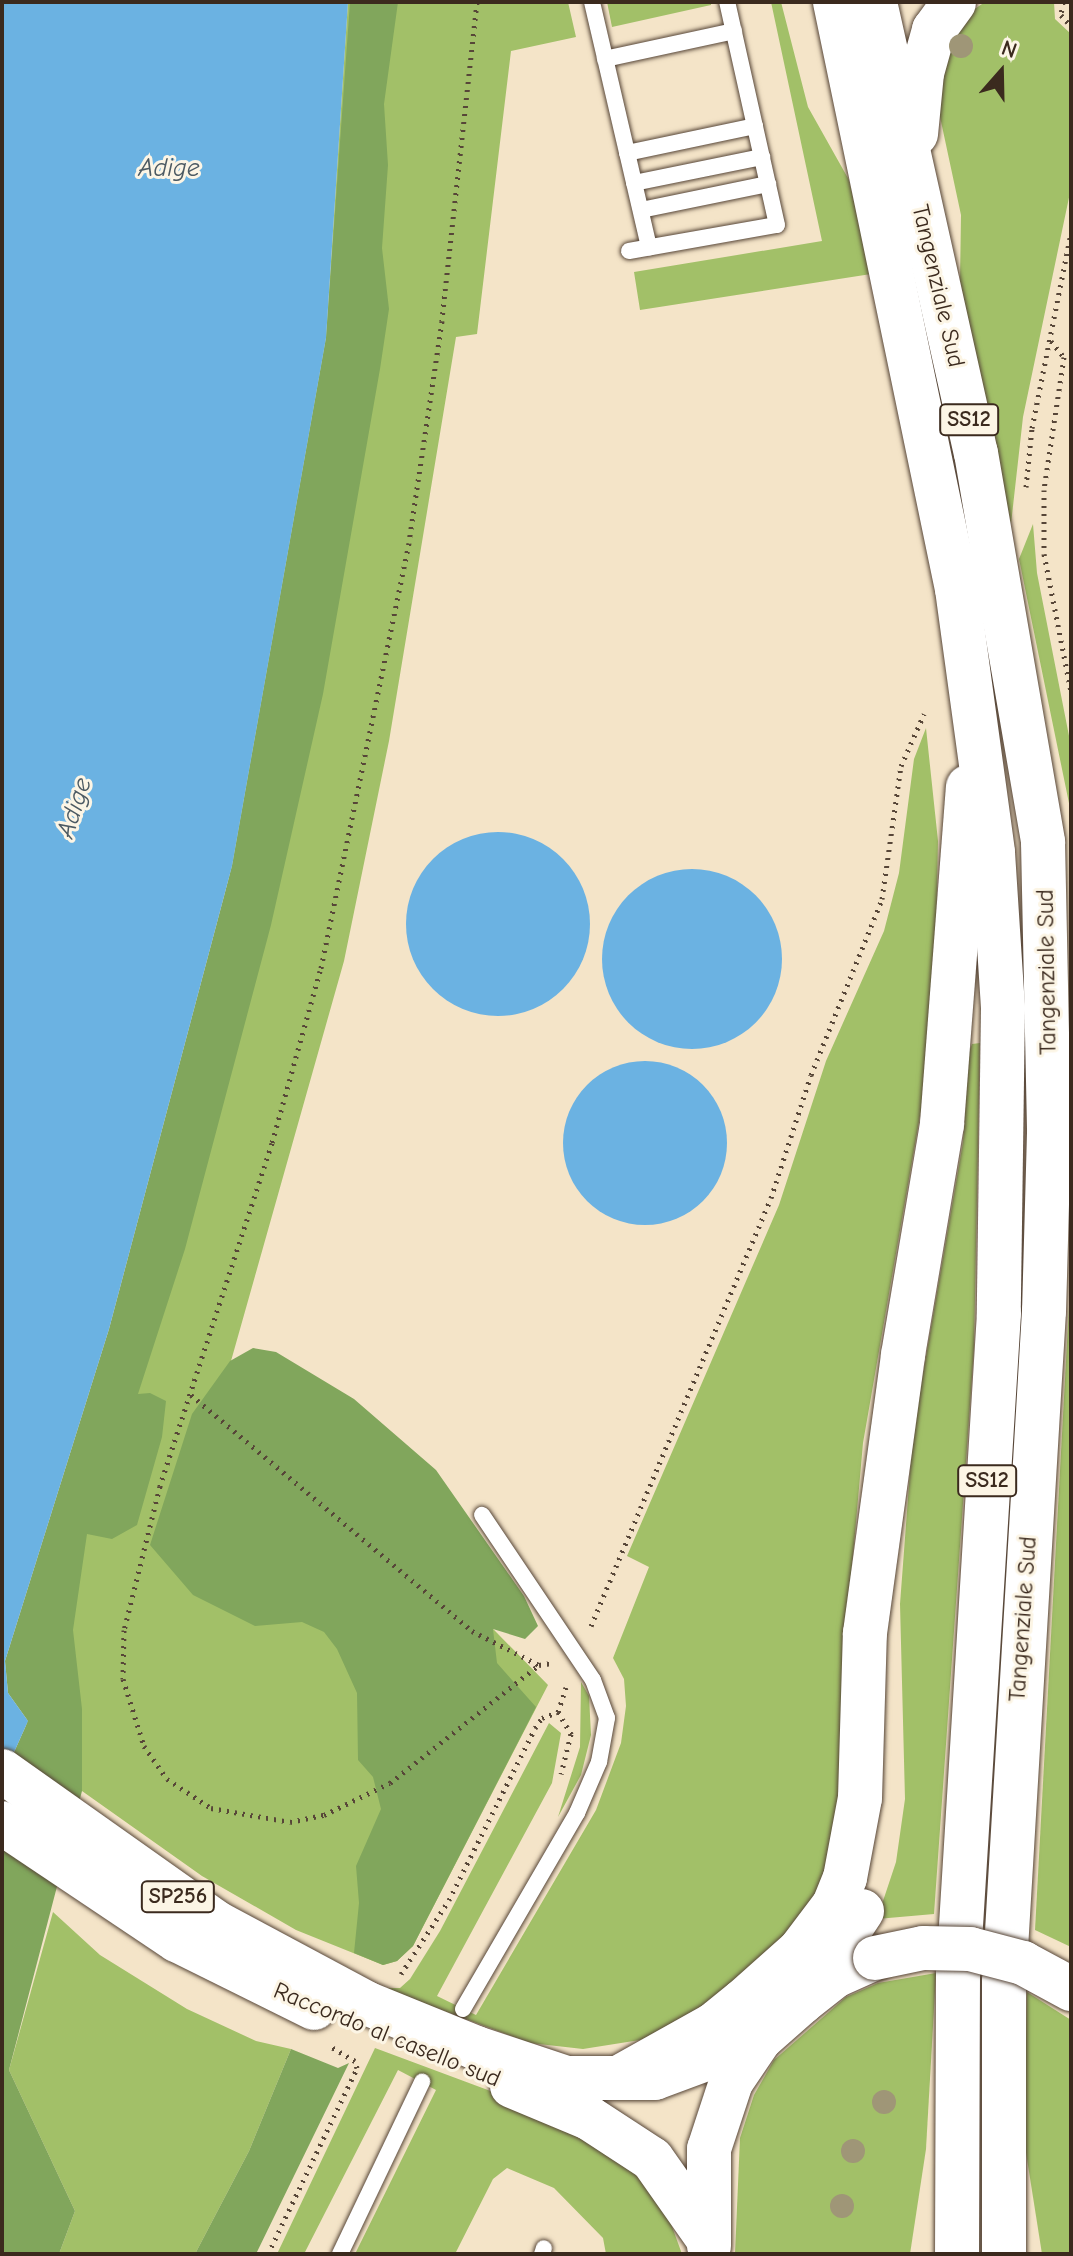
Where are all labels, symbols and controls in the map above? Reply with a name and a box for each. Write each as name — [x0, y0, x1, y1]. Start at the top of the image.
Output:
north arrow — [961, 32, 1041, 112]
text: N — [998, 35, 1020, 64]
water label: Adige — [138, 153, 200, 185]
street label: Tangenziale Sud — [905, 202, 971, 370]
road number: SS12 — [939, 402, 999, 438]
water label: Adige — [51, 774, 99, 842]
street label: Tangenziale Sud — [1031, 889, 1063, 1055]
road number: SS12 — [957, 1463, 1017, 1499]
street label: Tangenziale Sud — [1003, 1535, 1043, 1703]
road number: SP256 — [140, 1879, 216, 1915]
street label: Raccordo al casello sud — [269, 1976, 505, 2094]

